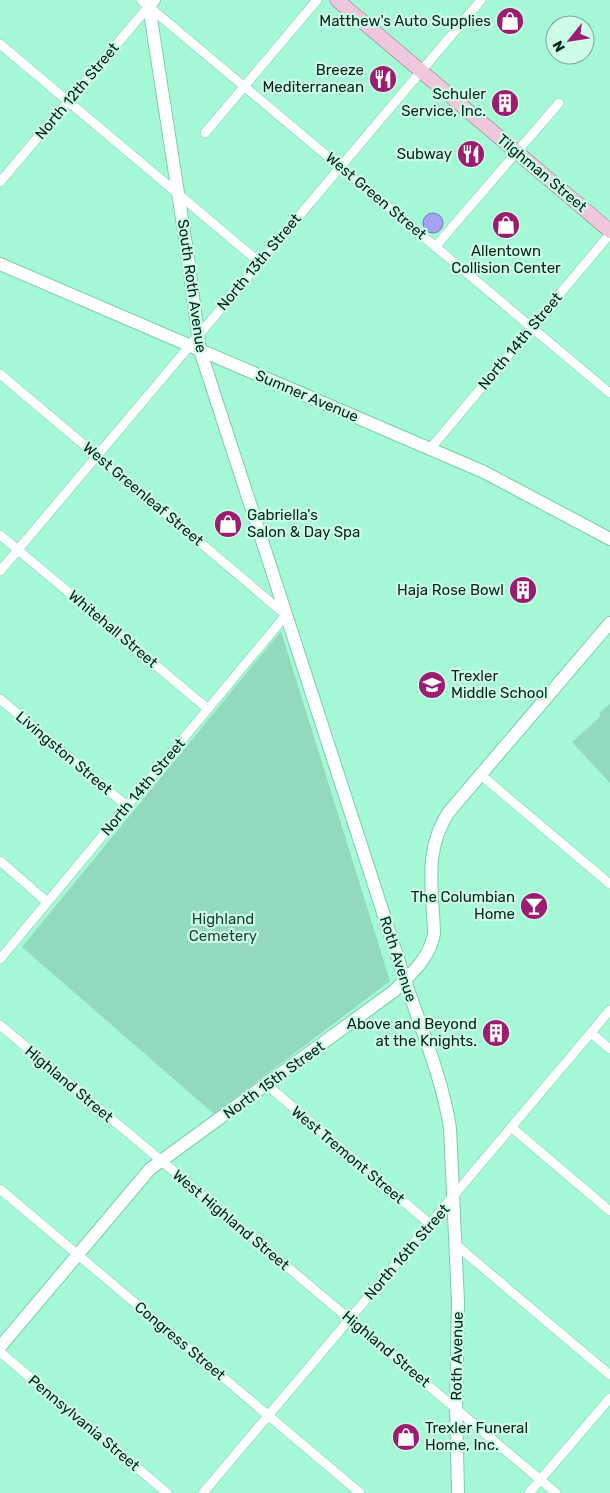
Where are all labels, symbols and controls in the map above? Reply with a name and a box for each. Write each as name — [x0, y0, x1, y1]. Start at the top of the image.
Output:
shop icon: Matthew's Auto Supplies — [495, 6, 525, 36]
place label: Matthew's Auto Supplies — [319, 12, 491, 30]
north arrow — [545, 15, 595, 65]
text: N — [549, 38, 569, 55]
street label: North 12th Street — [31, 39, 123, 143]
place label: Breeze Mediterranean — [262, 61, 364, 96]
restaurant icon: Breeze Mediterranean — [368, 64, 398, 94]
place label: Schuler Service, Inc. — [401, 85, 486, 120]
building icon: Schuler Service, Inc. — [490, 88, 520, 118]
street label: Tilghman Street — [493, 130, 591, 216]
restaurant icon: Subway — [456, 139, 486, 169]
place label: Subway — [397, 145, 452, 163]
street label: West Green Street — [322, 149, 430, 243]
street label: North 13th Street — [213, 210, 305, 314]
shop icon: Allentown Collision Center — [491, 210, 521, 240]
street label: South Roth Avenue — [174, 218, 210, 354]
place label: Allentown Collision Center — [451, 242, 561, 277]
street label: North 14th Street — [474, 289, 566, 393]
street label: Sumner Avenue — [253, 366, 361, 426]
street label: West Greenleaf Street — [79, 438, 207, 550]
place label: Gabriella's Salon & Day Spa — [247, 506, 360, 541]
shop icon: Gabriella's Salon & Day Spa — [213, 509, 243, 539]
building icon: Haja Rose Bowl — [508, 575, 538, 605]
place label: Haja Rose Bowl — [397, 581, 504, 599]
street label: Whitehall Street — [65, 586, 161, 672]
place label: Trexler Middle School — [451, 667, 548, 702]
school or university icon: Trexler Middle School — [417, 670, 447, 700]
street label: Livingston Street — [12, 707, 116, 799]
street label: North 14th Street — [97, 735, 189, 839]
place label: The Columbian Home — [411, 888, 515, 923]
bar icon: The Columbian Home — [519, 891, 549, 921]
park label: Highland Cemetery — [189, 910, 257, 945]
street label: Roth Avenue — [376, 914, 420, 1004]
place label: Above and Beyond at the Knights. — [347, 1015, 477, 1050]
building icon: Above and Beyond at the Knights. — [481, 1018, 511, 1048]
street label: North 15th Street — [220, 1037, 328, 1123]
street label: Highland Street — [21, 1042, 117, 1126]
street label: West Tremont Street — [288, 1102, 408, 1208]
street label: West Highland Street — [169, 1166, 293, 1274]
street label: North 16th Street — [361, 1200, 454, 1304]
street label: Congress Street — [131, 1298, 229, 1384]
street label: Highland Street — [338, 1307, 434, 1391]
street label: Roth Avenue — [447, 1311, 467, 1401]
street label: Pennsylvania Street — [25, 1371, 143, 1475]
place label: Trexler Funeral Home, Inc. — [425, 1419, 528, 1454]
shop icon: Trexler Funeral Home, Inc. — [391, 1422, 421, 1452]

